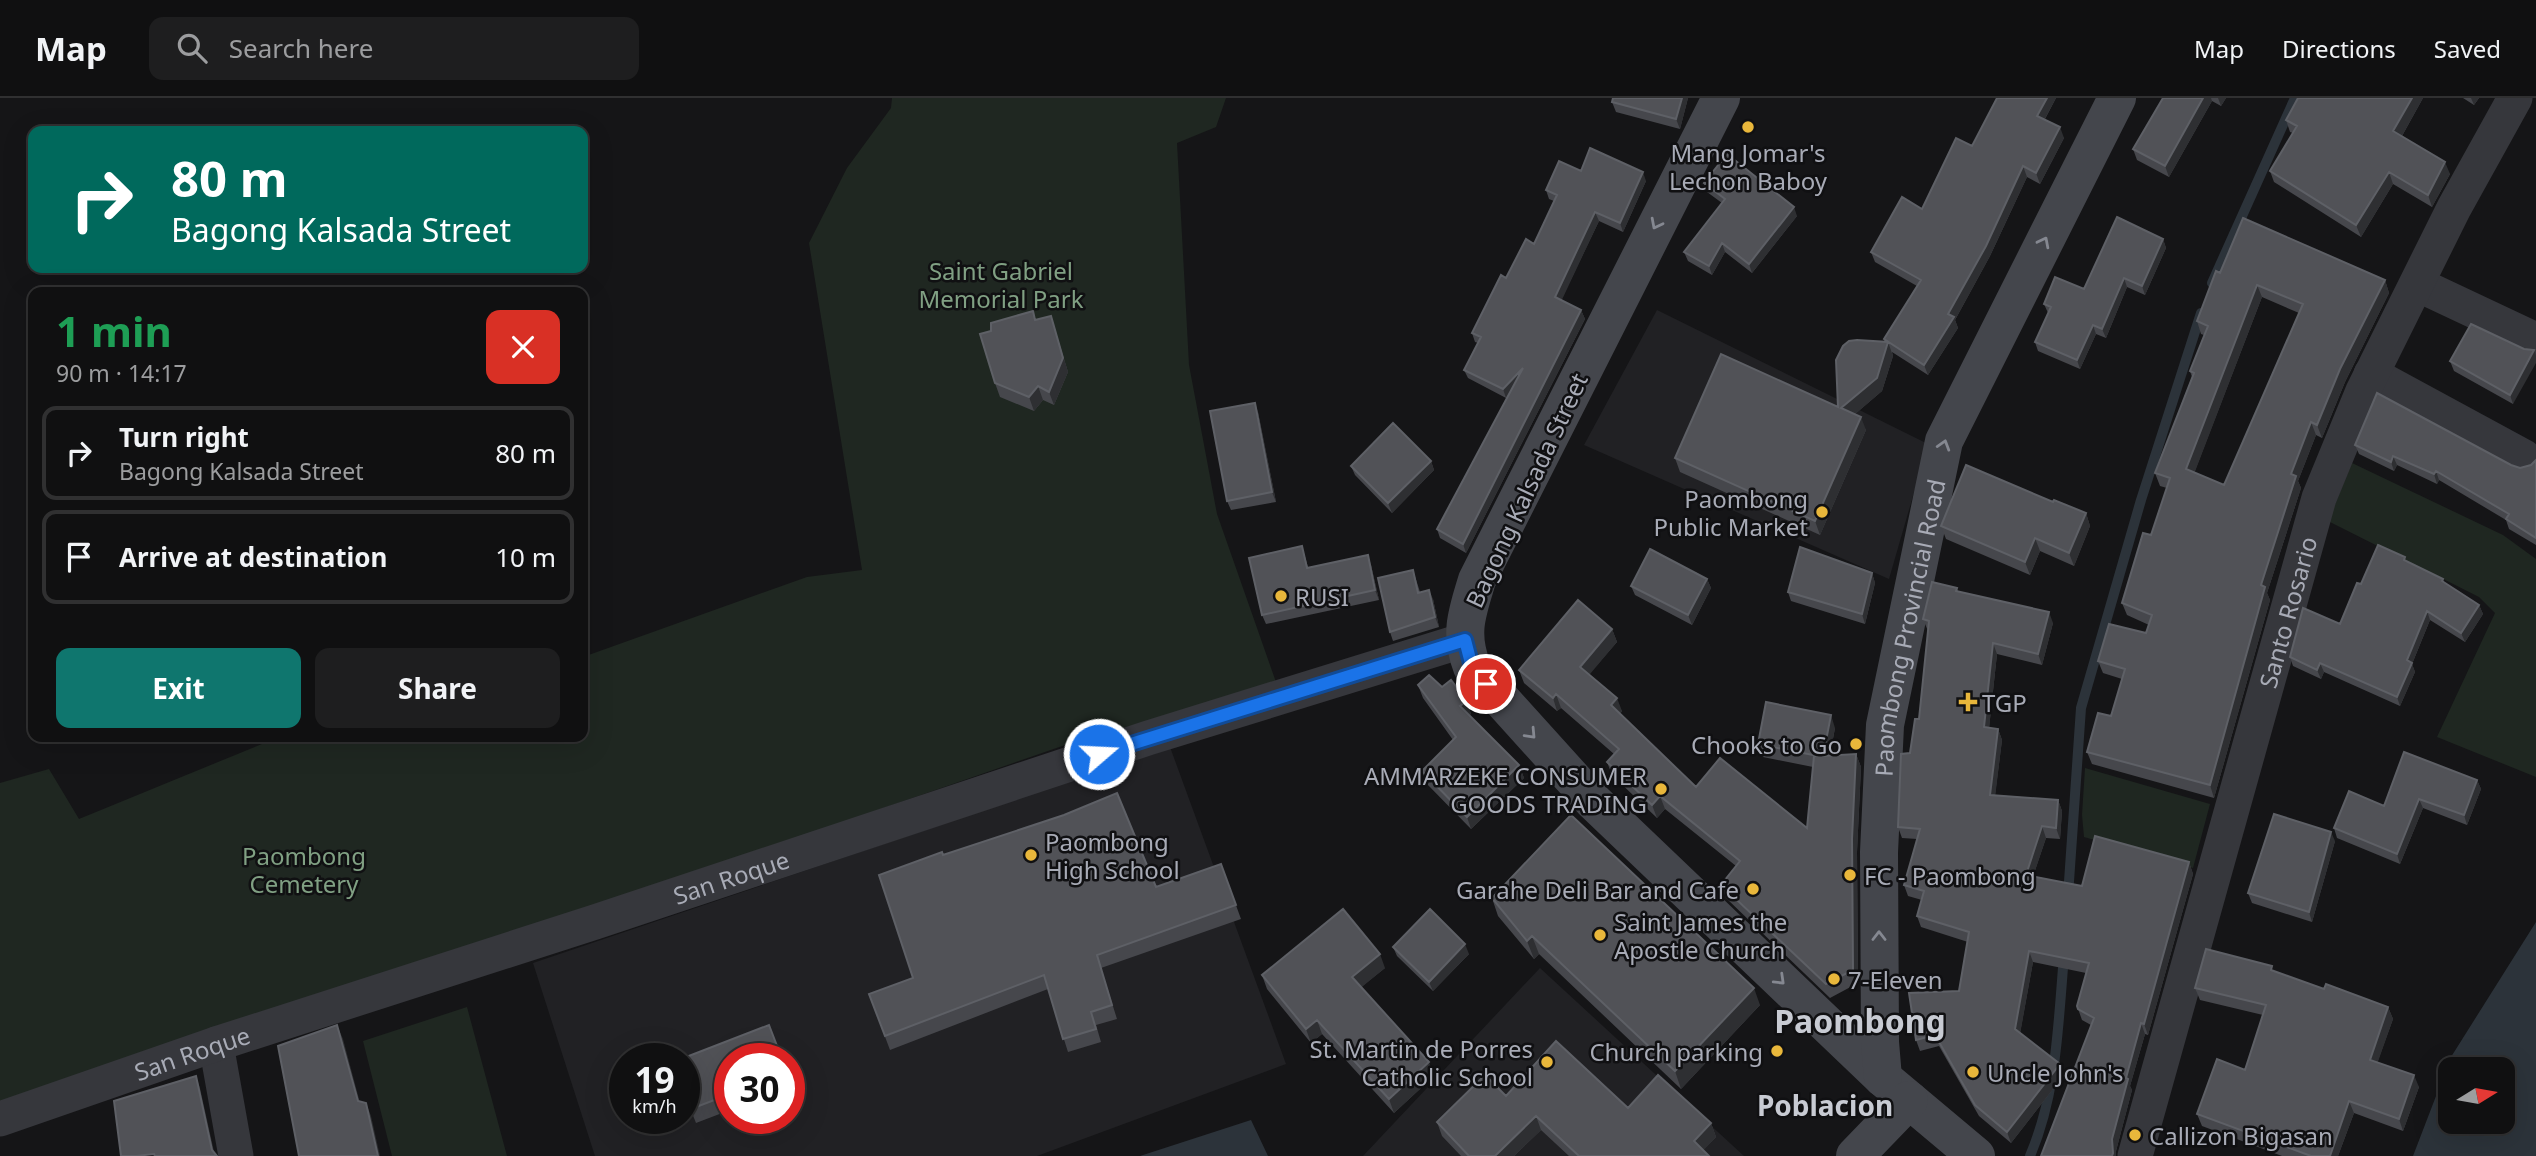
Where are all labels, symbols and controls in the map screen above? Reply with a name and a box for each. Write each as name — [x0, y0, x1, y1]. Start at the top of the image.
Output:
search box — [149, 17, 639, 80]
text: Map — [35, 26, 107, 71]
icon: search — [173, 29, 211, 67]
text: Search here — [229, 30, 373, 66]
text: Map — [2194, 32, 2244, 65]
text: Directions — [2282, 32, 2396, 65]
text: Saved — [2434, 32, 2501, 65]
marker: Mang Jomar's Lechon Baboy — [1740, 119, 1756, 135]
place label: Mang Jomar's Lechon Baboy — [1669, 136, 1828, 197]
text: 80 m — [171, 145, 288, 211]
icon: right — [56, 154, 147, 245]
text: Bagong Kalsada Street — [171, 208, 511, 251]
one-way arrow — [1651, 217, 1664, 229]
one-way arrow — [2036, 237, 2050, 249]
park label: Saint Gabriel Memorial Park — [919, 254, 1084, 315]
text: 1 min — [56, 302, 172, 359]
button: close — [486, 310, 560, 384]
text: 90 m · 14:17 — [56, 357, 187, 389]
street label: Bagong Kalsada Street — [1457, 367, 1595, 613]
text: Turn right — [119, 419, 249, 455]
icon: right — [60, 434, 98, 472]
text: 80 m — [495, 435, 556, 471]
one-way arrow — [1935, 440, 1950, 452]
text: Bagong Kalsada Street — [119, 455, 364, 487]
street label: Paombong Provincial Road — [1866, 476, 1952, 777]
place label: Paombong Public Market — [1654, 482, 1808, 543]
marker: Paombong Public Market — [1814, 504, 1830, 520]
street label: Santo Rosario — [2250, 532, 2324, 691]
icon: arrive — [60, 538, 98, 576]
text: Arrive at destination — [119, 539, 388, 575]
text: 10 m — [495, 539, 556, 575]
place label: RUSI — [1295, 580, 1349, 613]
marker: RUSI — [1273, 588, 1289, 604]
button: Exit — [56, 648, 301, 728]
button: Share — [315, 648, 560, 728]
pin — [1456, 654, 1516, 714]
icon: arrive — [1467, 665, 1505, 703]
place label: TGP — [1982, 686, 2027, 719]
marker: TGP — [1960, 694, 1976, 710]
position arrow — [1062, 717, 1136, 791]
one-way arrow — [1523, 726, 1535, 739]
place label: Chooks to Go — [1691, 728, 1842, 761]
marker: Chooks to Go — [1848, 736, 1864, 752]
place label: AMMARZEKE CONSUMER GOODS TRADING — [1364, 759, 1647, 820]
marker: AMMARZEKE CONSUMER GOODS TRADING — [1653, 781, 1669, 797]
place label: Paombong High School — [1045, 825, 1180, 886]
park label: Paombong Cemetery — [242, 839, 366, 900]
street label: San Roque — [669, 842, 793, 911]
marker: Paombong High School — [1023, 847, 1039, 863]
place label: FC - Paombong — [1864, 859, 2036, 892]
marker: FC - Paombong — [1842, 867, 1858, 883]
place label: Garahe Deli Bar and Cafe — [1456, 873, 1739, 906]
marker: Garahe Deli Bar and Cafe — [1745, 881, 1761, 897]
place label: Saint James the Apostle Church — [1614, 905, 1787, 966]
marker: Saint James the Apostle Church — [1592, 927, 1608, 943]
one-way arrow — [1871, 930, 1887, 941]
place label: 7-Eleven — [1848, 963, 1943, 996]
one-way arrow — [1772, 971, 1785, 984]
marker: 7-Eleven — [1826, 971, 1842, 987]
district label: Paombong — [1774, 999, 1946, 1042]
street label: San Roque — [129, 1018, 254, 1088]
place label: St. Martin de Porres Catholic School — [1309, 1032, 1533, 1093]
place label: Church parking — [1589, 1035, 1763, 1068]
speed limit sign: 30 — [714, 1043, 805, 1134]
marker: Church parking — [1769, 1043, 1785, 1059]
marker: St. Martin de Porres Catholic School — [1539, 1054, 1555, 1070]
text: 19 — [634, 1056, 675, 1103]
place label: Uncle John's — [1987, 1056, 2124, 1089]
north arrow — [2438, 1057, 2515, 1134]
map controls — [2438, 1057, 2515, 1134]
marker: Uncle John's — [1965, 1064, 1981, 1080]
district label: Poblacion — [1757, 1086, 1893, 1124]
text: km/h — [632, 1094, 677, 1118]
place label: Callizon Bigasan — [2149, 1119, 2333, 1152]
marker: Callizon Bigasan — [2127, 1127, 2143, 1143]

